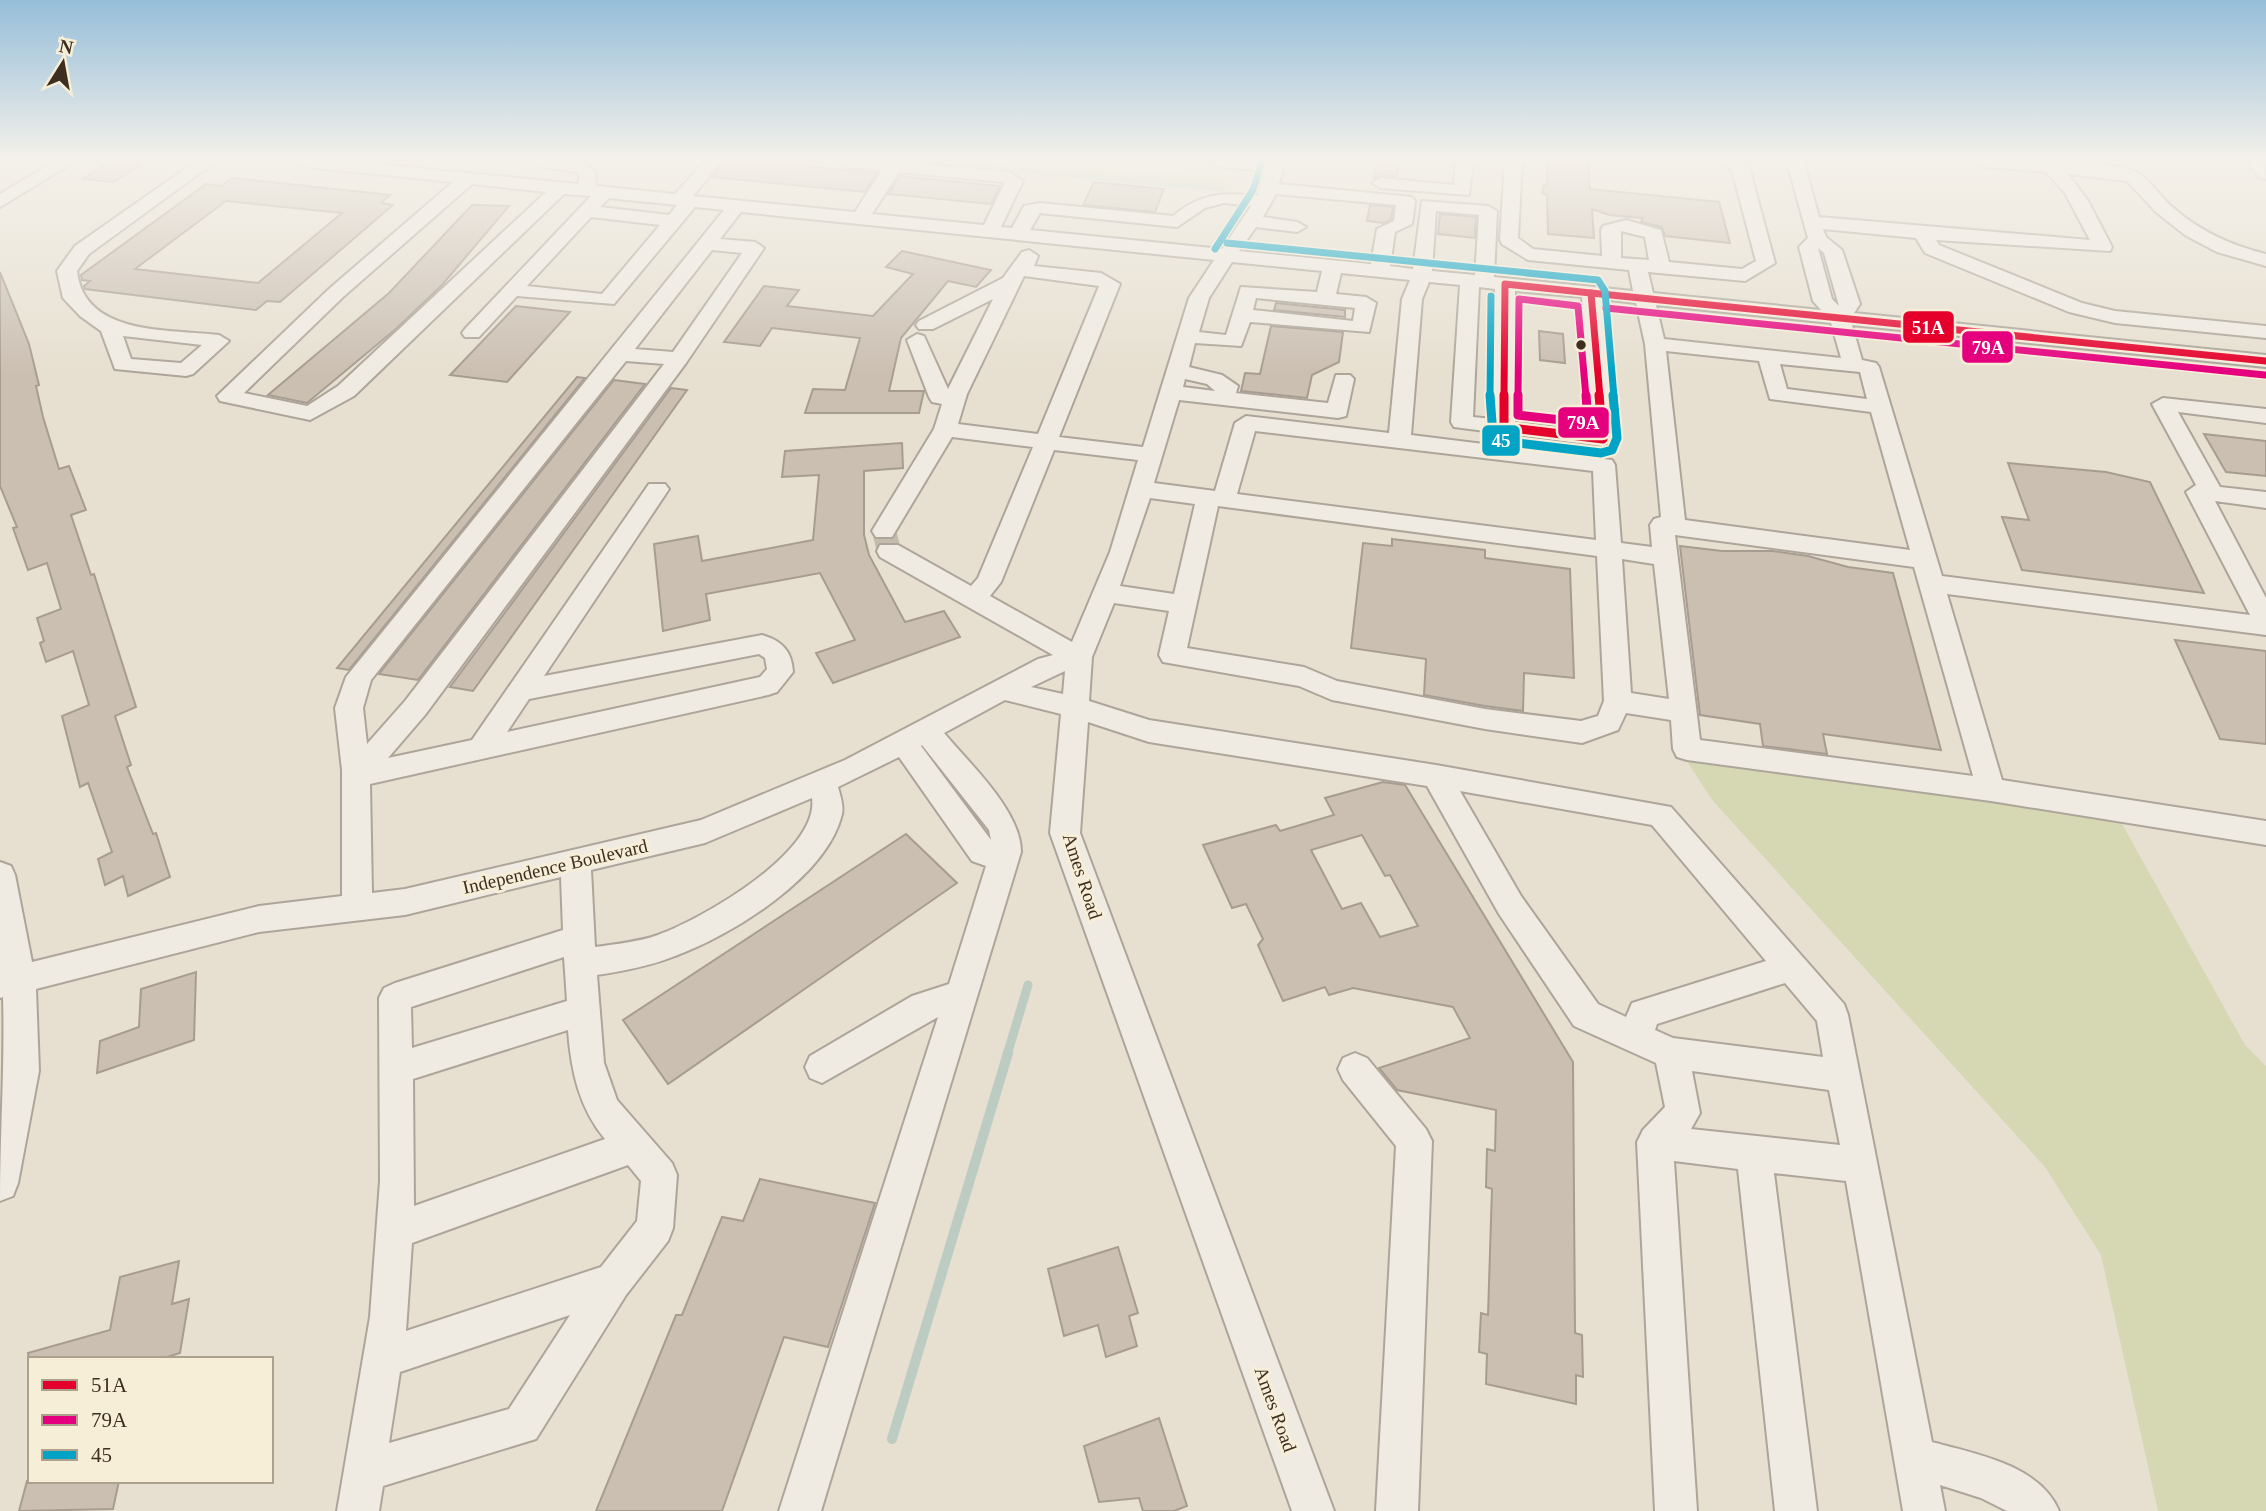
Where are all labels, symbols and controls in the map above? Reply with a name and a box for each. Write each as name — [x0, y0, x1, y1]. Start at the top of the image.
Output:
north arrow — [28, 28, 98, 98]
text: N — [57, 35, 75, 58]
line badge: 51A — [1902, 310, 1955, 344]
text: 51A — [1912, 317, 1945, 338]
line badge: 79A — [1961, 330, 2014, 364]
text: 79A — [1972, 337, 2005, 358]
unlabelled marker — [1574, 338, 1588, 352]
line badge: 79A — [1557, 406, 1610, 439]
text: 79A — [1567, 412, 1600, 433]
line badge: 45 — [1481, 424, 1521, 457]
text: 45 — [1492, 430, 1511, 451]
street label: Ames Road — [1059, 830, 1106, 922]
street label: Independence Boulevard — [460, 835, 650, 898]
legend — [28, 1357, 273, 1483]
street label: Ames Road — [1250, 1364, 1301, 1455]
text: 51A — [91, 1373, 128, 1397]
text: 79A — [91, 1408, 128, 1432]
text: 45 — [91, 1443, 112, 1467]

